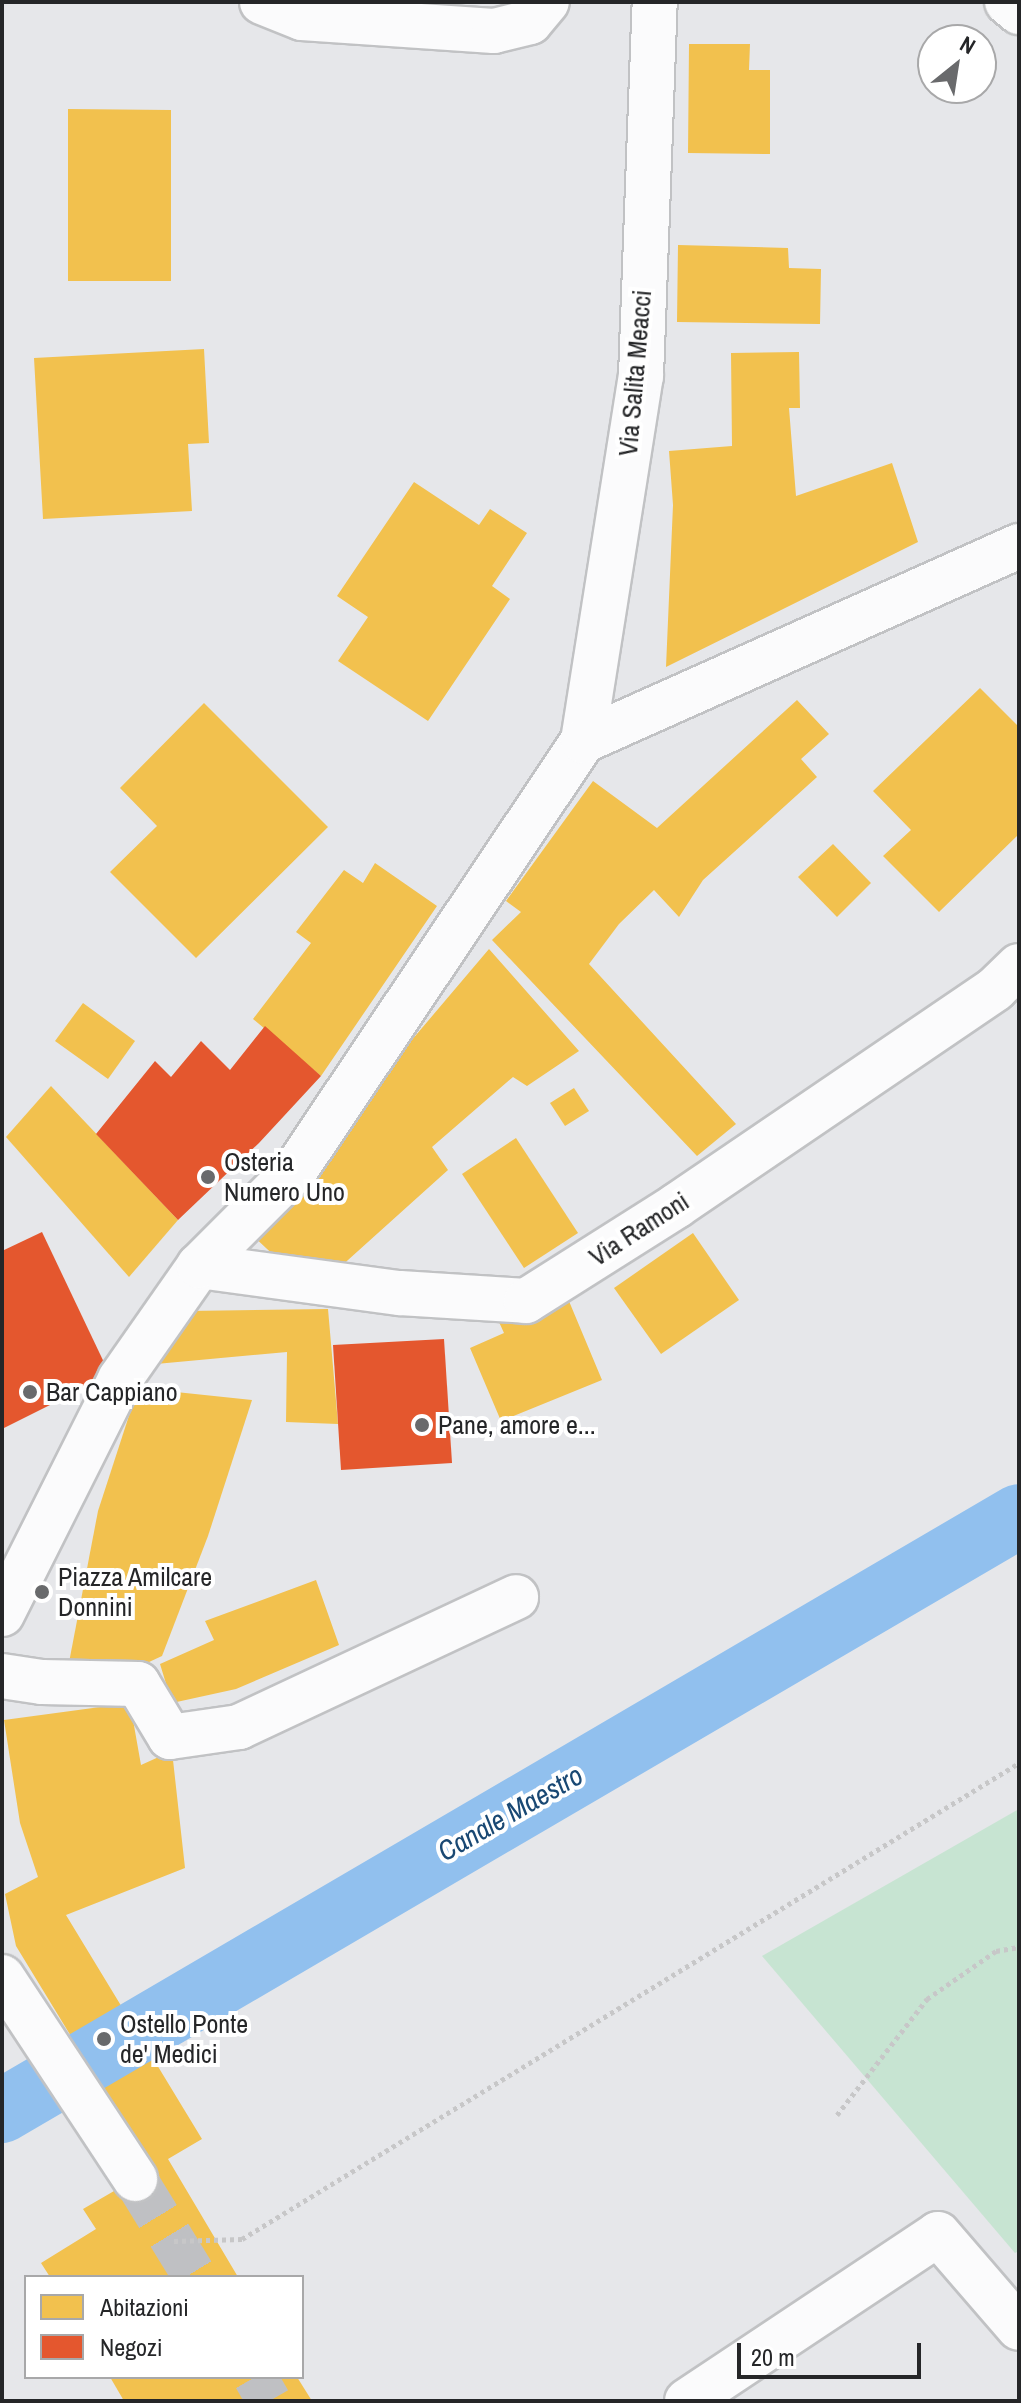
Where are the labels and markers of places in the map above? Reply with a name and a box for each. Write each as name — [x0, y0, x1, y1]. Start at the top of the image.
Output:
place label: Osteria Numero Uno — [224, 1146, 345, 1208]
marker: Osteria Numero Uno — [199, 1168, 217, 1186]
place label: Bar Cappiano — [46, 1376, 178, 1408]
marker: Bar Cappiano — [21, 1383, 39, 1401]
place label: Pane, amore e... — [438, 1409, 596, 1441]
marker: Pane, amore e... — [413, 1416, 431, 1434]
place label: Piazza Amilcare Donnini — [58, 1561, 213, 1622]
marker: Piazza Amilcare Donnini — [33, 1583, 51, 1601]
place label: Ostello Ponte de' Medici — [120, 2008, 248, 2070]
marker: Ostello Ponte de' Medici — [95, 2030, 113, 2048]

